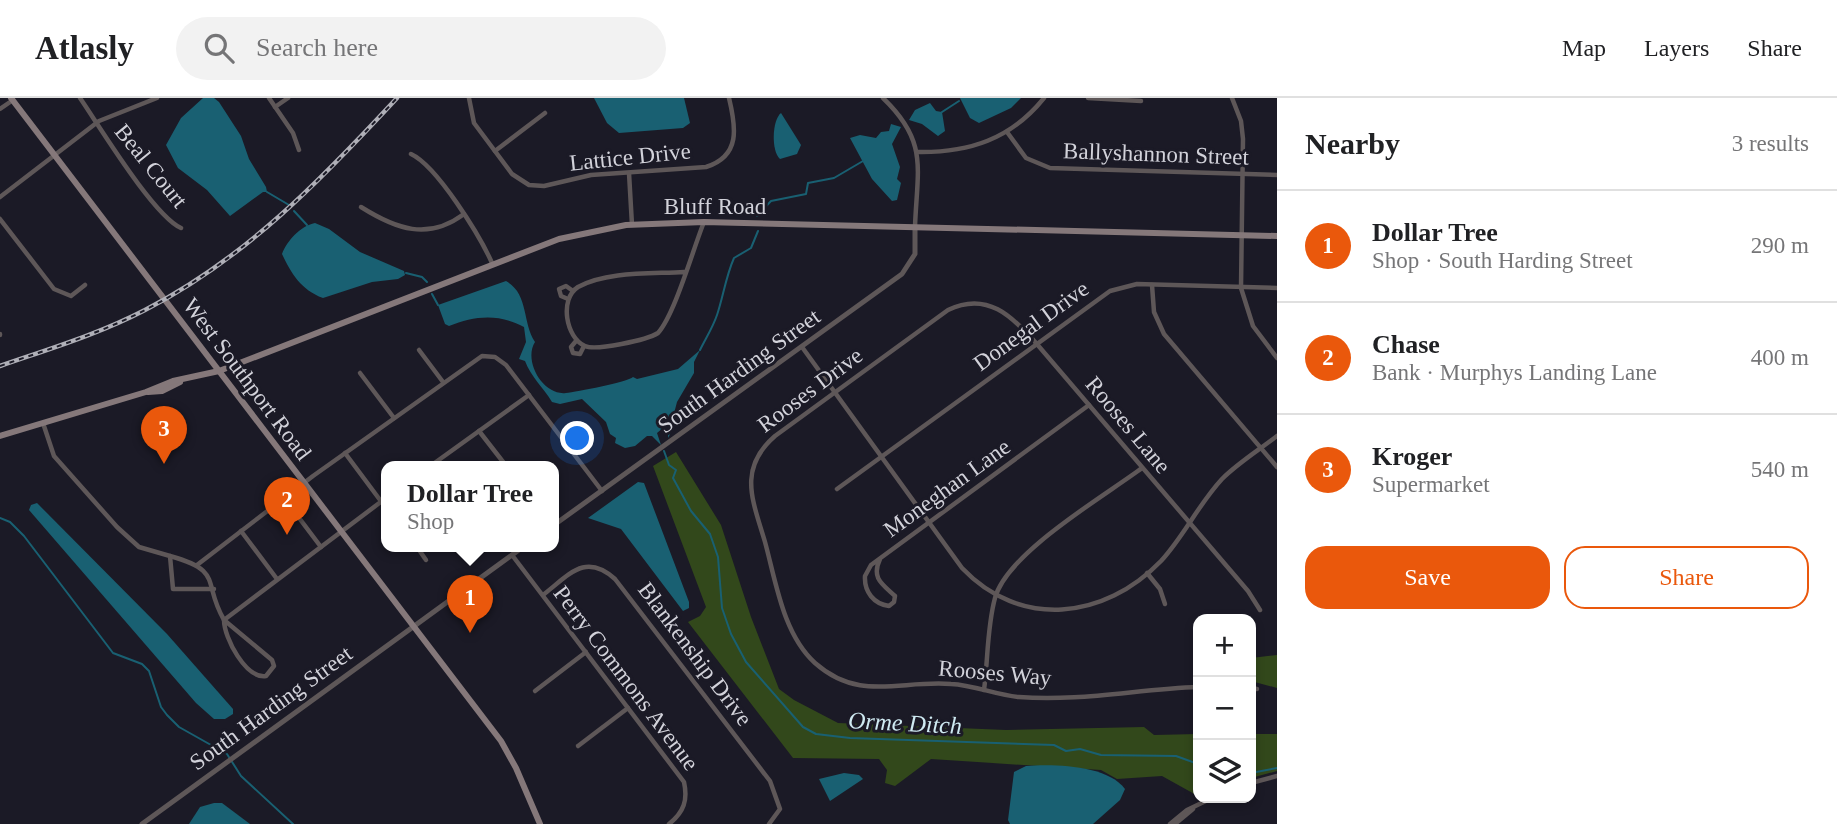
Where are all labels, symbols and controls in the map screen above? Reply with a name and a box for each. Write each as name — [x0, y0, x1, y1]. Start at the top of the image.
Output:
search box — [176, 17, 666, 80]
icon: search — [200, 29, 238, 67]
text: Atlasly — [35, 30, 134, 66]
text: Search here — [256, 33, 378, 62]
text: Map — [1562, 35, 1606, 61]
text: Layers — [1644, 35, 1709, 61]
text: Share — [1747, 35, 1802, 61]
street label: Beal Court — [110, 119, 193, 213]
text: Nearby — [1305, 127, 1400, 160]
text: 3 results — [1732, 131, 1809, 156]
street label: Lattice Drive — [568, 138, 692, 176]
street label: Ballyshannon Street — [1063, 138, 1250, 170]
street label: Bluff Road — [664, 194, 767, 219]
text: Dollar Tree — [1372, 218, 1498, 247]
text: 1 — [1322, 233, 1334, 258]
text: 290 m — [1751, 233, 1809, 258]
text: Shop · South Harding Street — [1372, 248, 1633, 273]
street label: Donegal Drive — [969, 276, 1093, 376]
street label: West Southport Road — [178, 293, 316, 465]
street label: South Harding Street — [653, 303, 825, 438]
text: Chase — [1372, 330, 1440, 359]
street label: Rooses Drive — [753, 343, 867, 437]
text: 2 — [1322, 345, 1334, 370]
text: 400 m — [1751, 345, 1809, 370]
text: Bank · Murphys Landing Lane — [1372, 360, 1657, 385]
street label: Rooses Lane — [1080, 372, 1176, 478]
pin: 3 — [141, 406, 187, 464]
your location — [560, 421, 594, 455]
street label: Moneghan Lane — [879, 434, 1015, 542]
text: Kroger — [1372, 442, 1452, 471]
text: 3 — [1322, 457, 1334, 482]
text: 540 m — [1751, 457, 1809, 482]
popup — [381, 461, 559, 552]
text: Supermarket — [1372, 472, 1490, 497]
pin: 2 — [264, 477, 310, 535]
text: Dollar Tree — [407, 479, 533, 508]
text: Shop — [407, 509, 454, 534]
button: Save — [1305, 546, 1550, 609]
button: Share — [1564, 546, 1809, 609]
pin: 1 — [447, 575, 493, 633]
street label: Blankenship Drive — [633, 577, 757, 731]
street label: Perry Commons Avenue — [548, 581, 704, 775]
map controls — [1193, 614, 1256, 803]
button: + — [1193, 614, 1256, 677]
street label: South Harding Street — [185, 640, 357, 775]
street label: Rooses Way — [937, 656, 1053, 690]
button: − — [1193, 677, 1256, 740]
water label: Orme Ditch — [847, 707, 963, 739]
button: layers — [1193, 740, 1256, 803]

